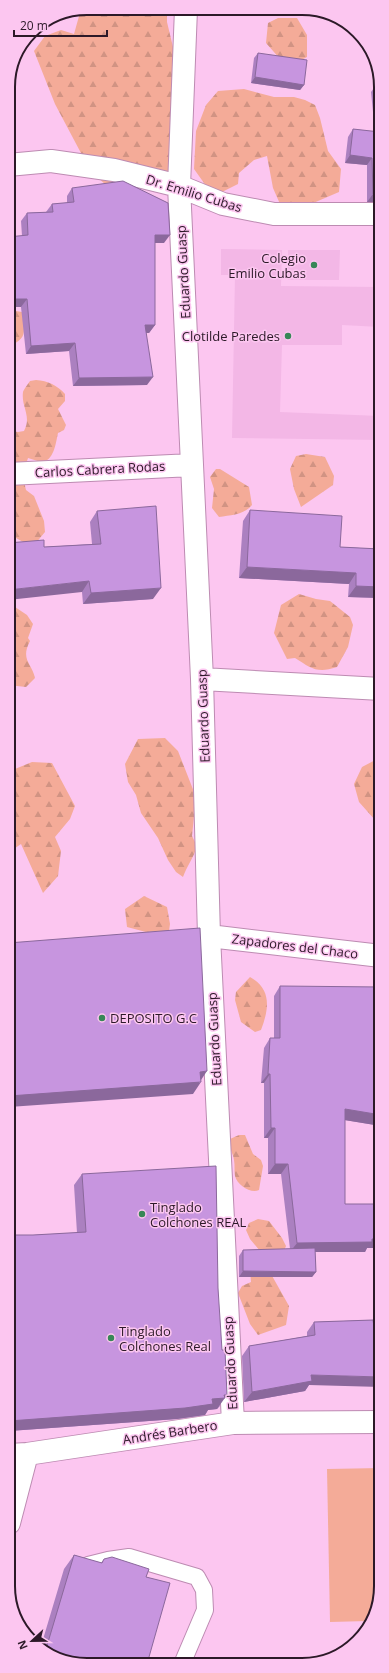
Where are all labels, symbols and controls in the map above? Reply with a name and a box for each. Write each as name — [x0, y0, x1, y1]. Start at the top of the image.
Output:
scale bar — [14, 12, 107, 38]
text: 20 m — [20, 17, 48, 34]
street label: Dr. Emilio Cubas — [144, 170, 244, 216]
street label: Eduardo Guasp — [172, 225, 194, 319]
place label: Colegio Emilio Cubas — [228, 249, 306, 282]
marker: Colegio Emilio Cubas — [309, 260, 319, 270]
place label: Clotilde Paredes — [182, 327, 280, 345]
marker: Clotilde Paredes — [283, 331, 293, 341]
street label: Carlos Cabrera Rodas — [34, 457, 166, 481]
street label: Eduardo Guasp — [192, 669, 214, 763]
street label: Zapadores del Chaco — [231, 929, 359, 963]
street label: Eduardo Guasp — [203, 992, 225, 1086]
place label: DEPOSITO G.C — [110, 1009, 197, 1027]
marker: DEPOSITO G.C — [97, 1013, 107, 1023]
place label: Tinglado Colchones REAL — [150, 1198, 247, 1231]
marker: Tinglado Colchones REAL — [137, 1209, 147, 1219]
street label: Eduardo Guasp — [219, 1316, 241, 1410]
place label: Tinglado Colchones Real — [119, 1322, 211, 1355]
marker: Tinglado Colchones Real — [106, 1333, 116, 1343]
street label: Andrés Barbero — [121, 1416, 219, 1448]
north arrow — [12, 1621, 52, 1661]
text: N — [14, 1638, 31, 1652]

